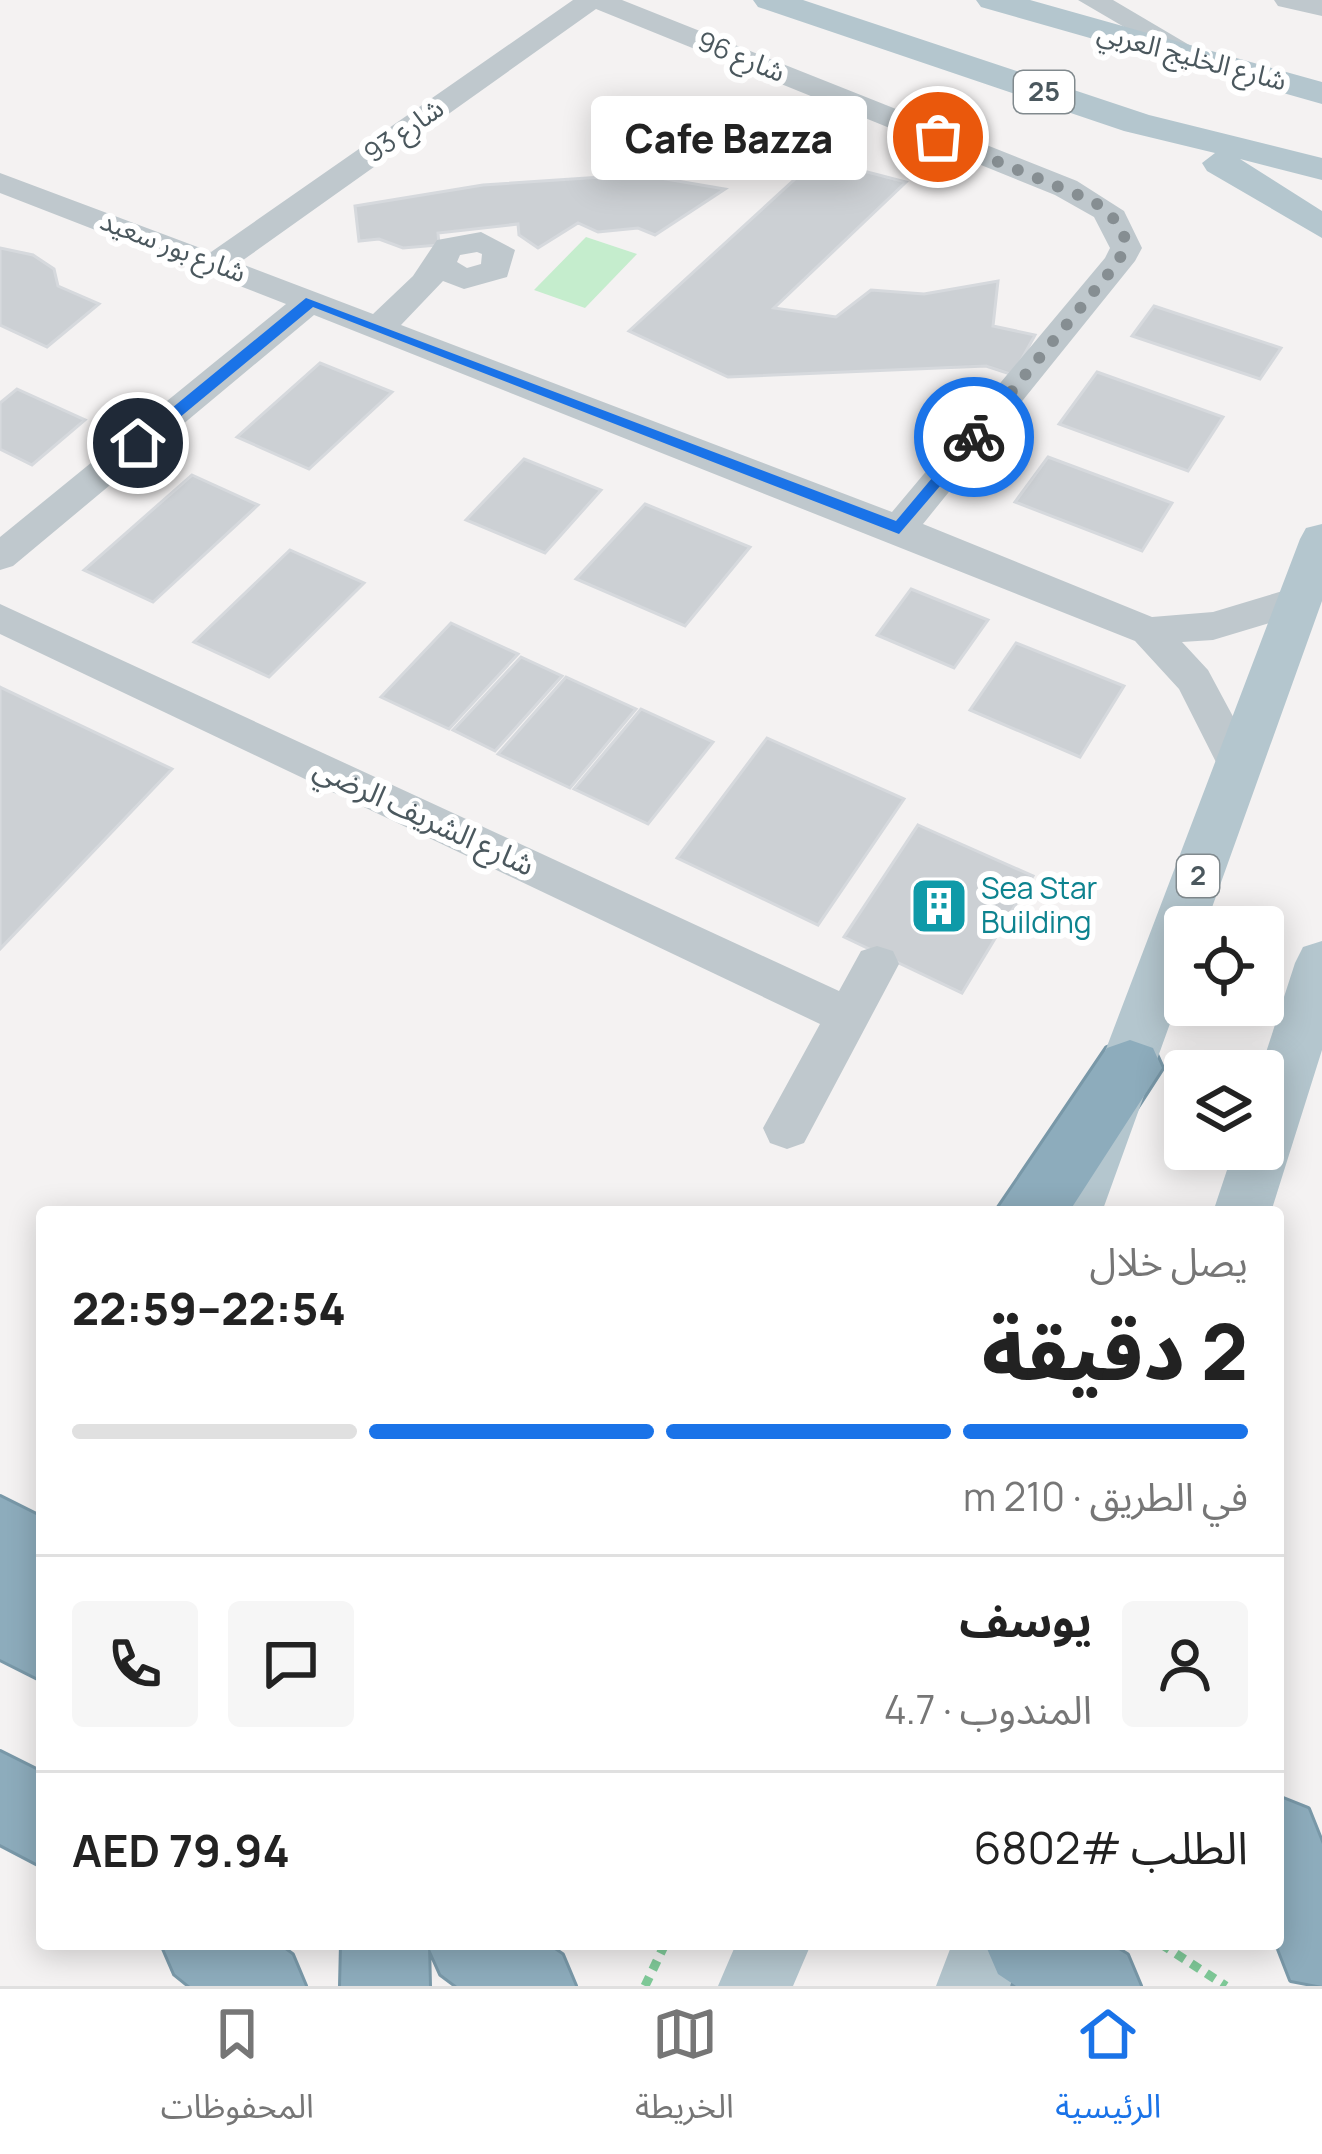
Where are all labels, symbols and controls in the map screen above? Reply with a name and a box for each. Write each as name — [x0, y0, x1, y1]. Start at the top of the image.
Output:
street label: شارع الخليج العربي — [1093, 13, 1291, 102]
street label: شارع 96 — [691, 21, 791, 93]
road number: 25 — [1014, 71, 1074, 113]
pin — [887, 86, 989, 188]
street label: شارع 93 — [356, 89, 452, 173]
callout: Cafe Bazza — [590, 95, 866, 179]
icon: bag — [905, 104, 971, 170]
text: Cafe Bazza — [625, 111, 833, 165]
street label: شارع بور سعيد — [94, 201, 252, 293]
courier — [914, 377, 1034, 497]
pin — [87, 392, 189, 494]
icon: bike — [941, 404, 1007, 470]
icon: home — [105, 410, 171, 476]
street label: شارع الشريف الرضي — [306, 747, 542, 888]
road number: 2 — [1177, 855, 1219, 897]
place label: Sea Star Building — [981, 867, 1098, 942]
building icon: Sea Star Building — [908, 875, 970, 937]
map controls — [1164, 906, 1284, 1170]
button: locate — [1164, 906, 1284, 1026]
button: layers — [1164, 1050, 1284, 1170]
text: يصل خلال — [1090, 1234, 1248, 1288]
text: 22:54–22:59 — [72, 1277, 346, 1339]
text: 2 دقيقة — [982, 1297, 1248, 1403]
text: في الطريق · 210 m — [963, 1469, 1248, 1523]
text: يوسف — [959, 1589, 1092, 1651]
button: phone — [72, 1601, 198, 1727]
button: chat — [228, 1601, 354, 1727]
button: person — [1122, 1601, 1248, 1727]
text: المندوب · 4.7 — [884, 1682, 1092, 1736]
text: الطلب #6802 — [973, 1816, 1248, 1878]
text: AED 79.94 — [72, 1819, 290, 1881]
tab: المحفوظات — [161, 2001, 314, 2142]
tab: الخريطة — [635, 2001, 734, 2142]
tab: الرئيسية — [1055, 2001, 1161, 2142]

